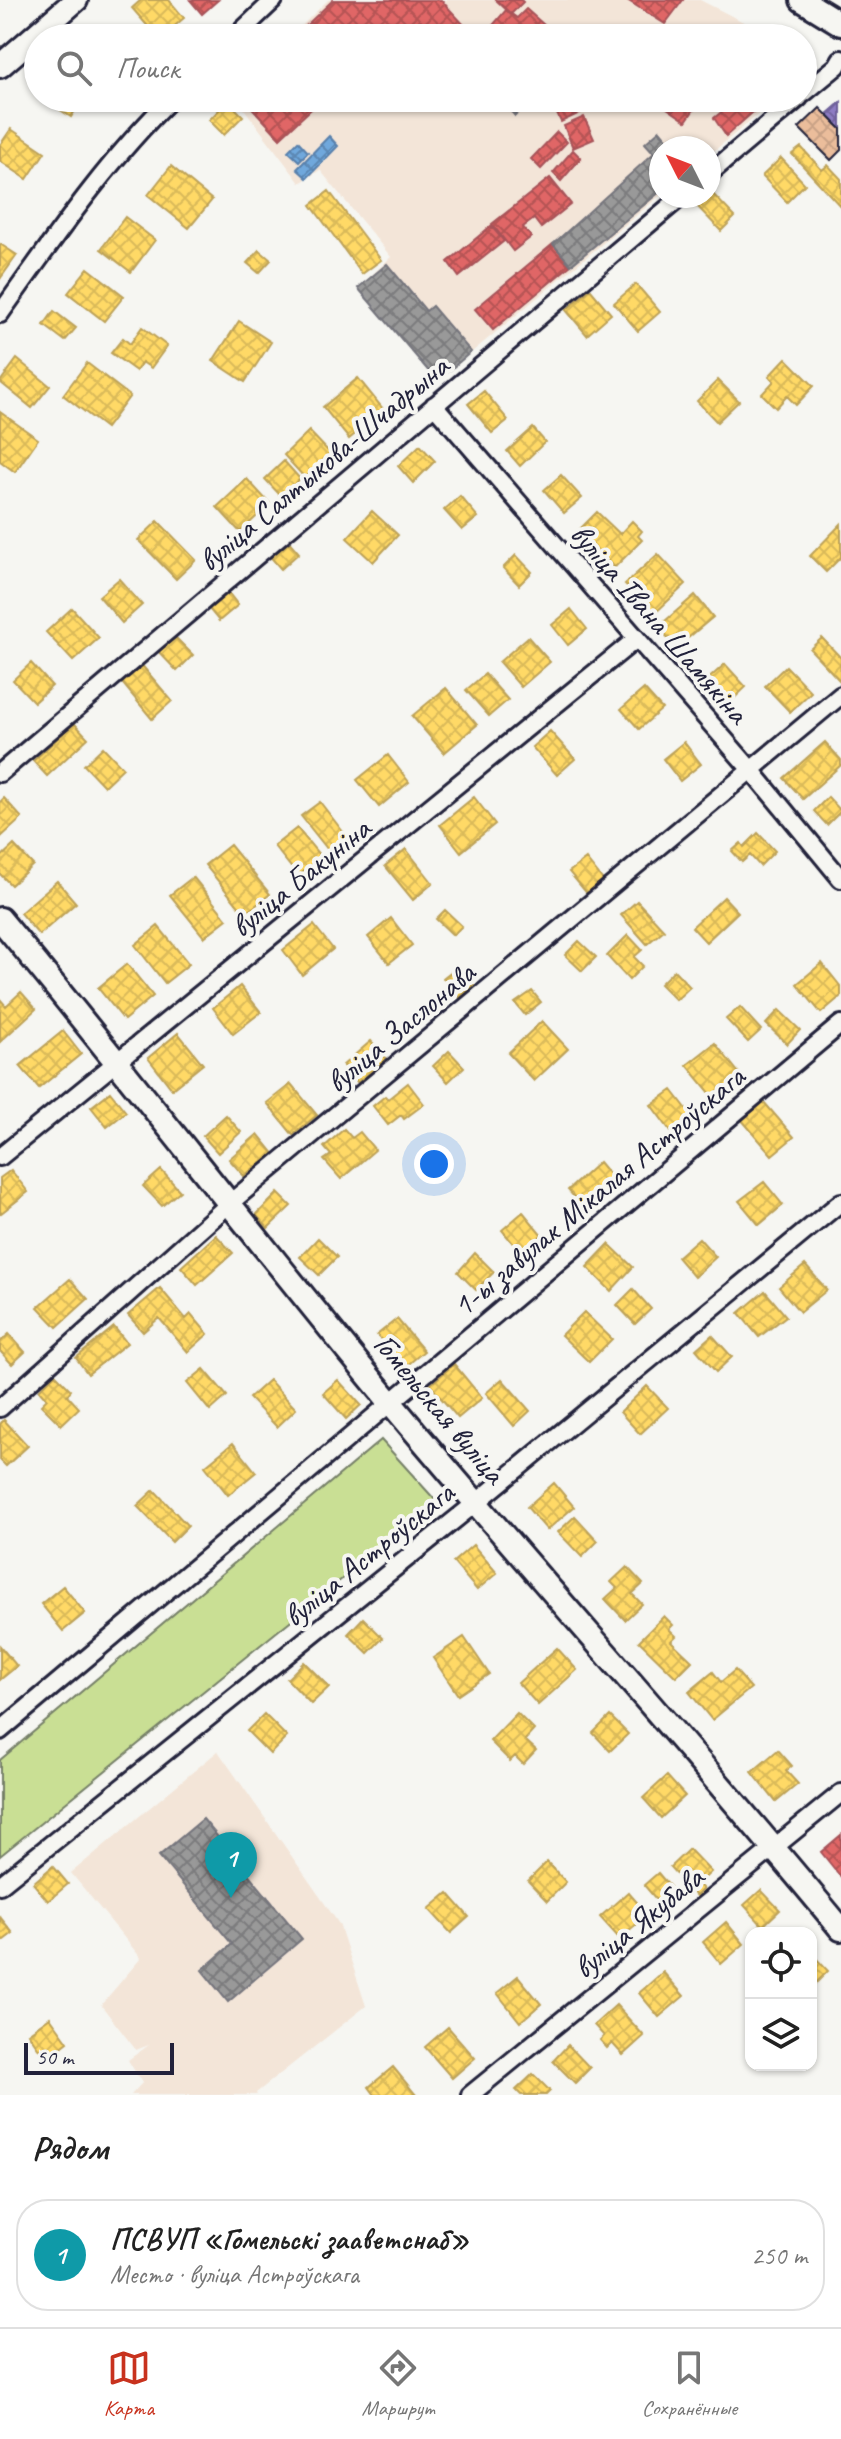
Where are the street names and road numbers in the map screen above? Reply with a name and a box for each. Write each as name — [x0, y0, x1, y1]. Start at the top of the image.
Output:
street label: вуліца Салтыкова-Шчадрына — [189, 345, 459, 581]
street label: вуліца Івана Шамякіна — [561, 514, 759, 734]
street label: вуліца Бакуніна — [222, 807, 380, 946]
street label: вуліца Заслонава — [317, 951, 485, 1102]
street label: 1-ы завулак Мікалая Астроўскага — [443, 1055, 755, 1326]
street label: Гомельская вуліца — [365, 1324, 516, 1494]
street label: вуліца Астроўскага — [274, 1471, 464, 1636]
street label: вуліца Якубава — [564, 1856, 714, 1988]

